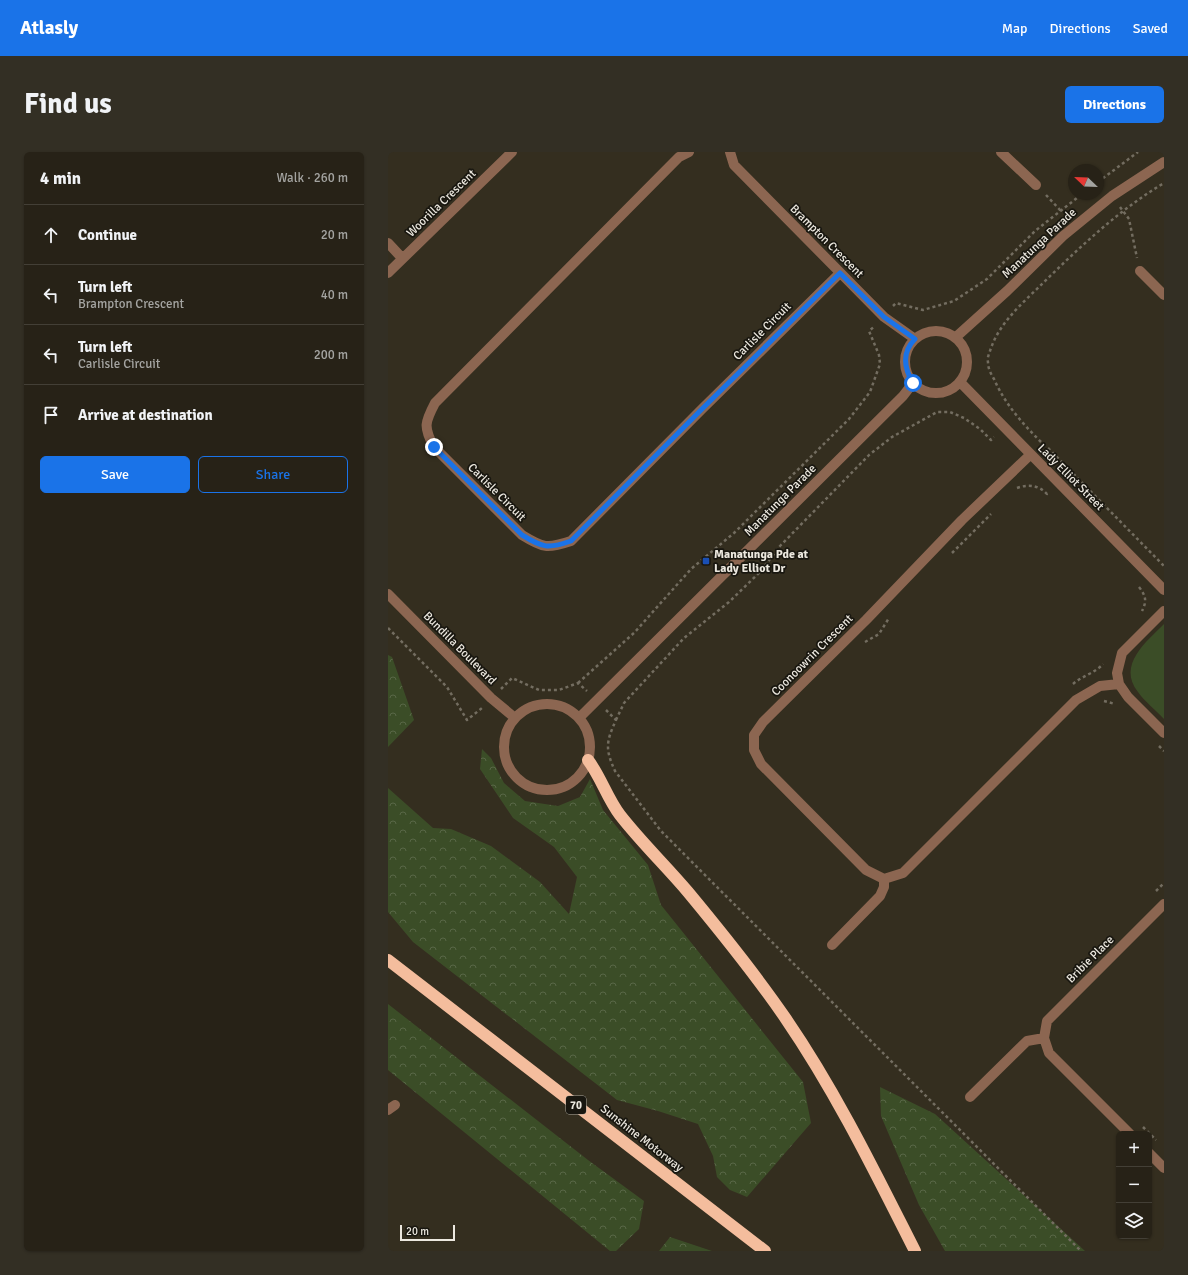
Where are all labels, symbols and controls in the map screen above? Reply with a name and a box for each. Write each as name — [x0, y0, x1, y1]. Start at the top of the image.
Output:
text: Atlasly — [20, 16, 78, 40]
text: Map — [1002, 20, 1028, 37]
text: Directions — [1050, 20, 1111, 37]
text: Saved — [1133, 20, 1168, 37]
button: Directions — [1065, 86, 1164, 123]
text: Find us — [24, 87, 112, 121]
north arrow — [1068, 164, 1104, 200]
street label: Woorilla Crescent — [403, 166, 479, 240]
text: 4 min — [40, 168, 81, 189]
text: Walk · 260 m — [277, 170, 348, 186]
street label: Brampton Crescent — [787, 201, 867, 281]
street label: Manatunga Parade — [999, 205, 1080, 282]
icon: ahead — [40, 224, 62, 246]
text: Continue — [78, 226, 137, 244]
text: 20 m — [321, 227, 348, 243]
text: Turn left — [78, 278, 132, 296]
icon: left — [40, 284, 62, 306]
text: 40 m — [321, 287, 348, 303]
text: Brampton Crescent — [78, 296, 184, 312]
street label: Carlisle Circuit — [730, 299, 795, 364]
text: Turn left — [78, 338, 132, 356]
icon: left — [40, 344, 62, 366]
text: 200 m — [314, 347, 348, 363]
text: Carlisle Circuit — [78, 356, 160, 372]
route start — [904, 374, 922, 392]
icon: arrive — [40, 404, 62, 426]
text: Arrive at destination — [78, 406, 213, 424]
route end — [425, 438, 443, 456]
street label: Lady Elliot Street — [1034, 441, 1107, 514]
button: Save — [40, 456, 190, 493]
button: Share — [198, 456, 348, 493]
street label: Carlisle Circuit — [464, 460, 529, 525]
street label: Manatunga Parade — [741, 461, 820, 540]
place label: Manatunga Pde at Lady Elliot Dr — [714, 547, 809, 576]
marker: Manatunga Pde at Lady Elliot Dr — [701, 556, 711, 566]
street label: Bundilla Boulevard — [420, 609, 499, 688]
street label: Coonoowrin Crescent — [768, 611, 856, 699]
street label: Bribie Place — [1063, 932, 1117, 986]
road number: 70 — [566, 1096, 586, 1114]
street label: Sunshine Motorway — [597, 1101, 686, 1176]
map controls — [1116, 1131, 1152, 1239]
button: + — [1116, 1131, 1152, 1167]
button: − — [1116, 1167, 1152, 1203]
button: layers — [1116, 1203, 1152, 1239]
scale bar — [400, 1223, 455, 1242]
text: 20 m — [406, 1225, 429, 1238]

